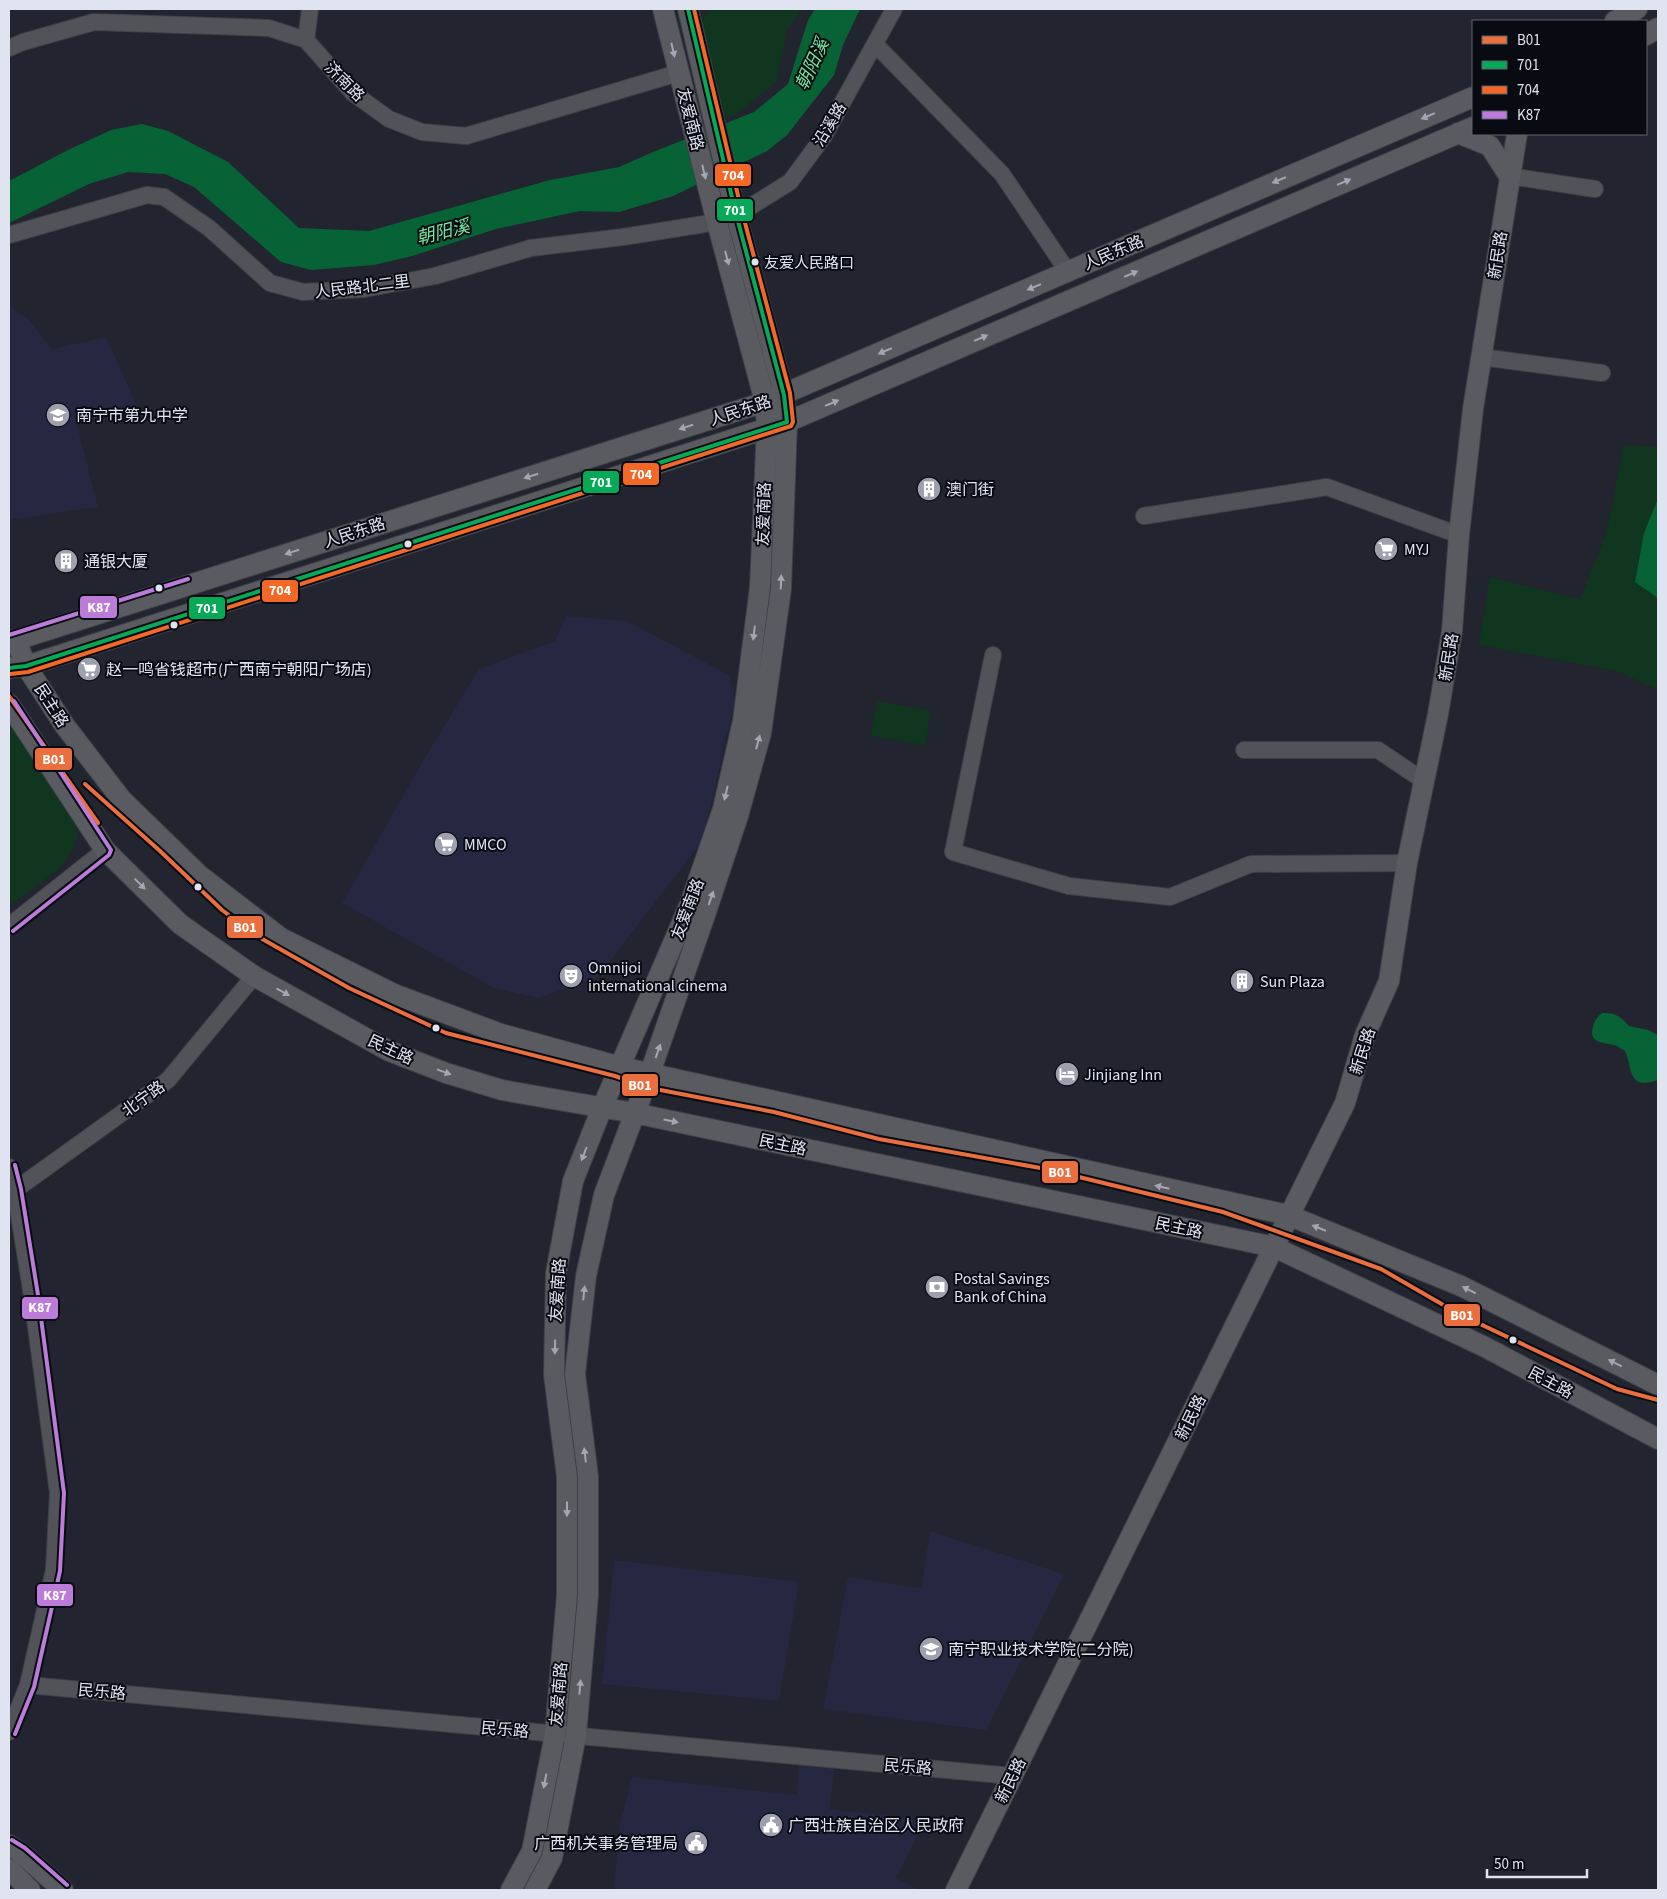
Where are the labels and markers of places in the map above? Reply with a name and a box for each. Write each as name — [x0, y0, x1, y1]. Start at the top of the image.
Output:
place label: 友爱人民路口 — [764, 253, 854, 274]
marker: 友爱人民路口 — [750, 257, 760, 267]
school or university icon: 南宁市第九中学 — [45, 402, 71, 428]
place label: 南宁市第九中学 — [76, 405, 188, 427]
building icon: 澳门街 — [916, 476, 942, 502]
place label: 澳门街 — [946, 479, 994, 501]
supermarket icon: MYJ — [1373, 536, 1399, 562]
unlabelled marker — [403, 539, 413, 549]
place label: MYJ — [1404, 539, 1429, 561]
building icon: 通银大厦 — [53, 548, 79, 574]
place label: 通银大厦 — [84, 551, 148, 573]
unlabelled marker — [154, 583, 164, 593]
unlabelled marker — [169, 620, 179, 630]
supermarket icon: 赵一鸣省钱超市(广西南宁朝阳广场店) — [76, 656, 102, 682]
place label: 赵一鸣省钱超市(广西南宁朝阳广场店) — [106, 659, 372, 681]
supermarket icon: MMCO — [433, 831, 459, 857]
place label: MMCO — [464, 834, 507, 856]
unlabelled marker — [193, 882, 203, 892]
place label: Omnijoi international cinema — [588, 957, 727, 997]
theatre icon: Omnijoi international cinema — [558, 963, 584, 989]
building icon: Sun Plaza — [1229, 968, 1255, 994]
place label: Sun Plaza — [1260, 971, 1325, 993]
unlabelled marker — [431, 1023, 441, 1033]
hotel icon: Jinjiang Inn — [1054, 1061, 1080, 1087]
place label: Jinjiang Inn — [1084, 1064, 1162, 1086]
place label: Postal Savings Bank of China — [954, 1268, 1050, 1308]
bank icon: Postal Savings Bank of China — [924, 1274, 950, 1300]
unlabelled marker — [1508, 1335, 1518, 1345]
school or university icon: 南宁职业技术学院(二分院) — [918, 1636, 944, 1662]
place label: 南宁职业技术学院(二分院) — [948, 1639, 1134, 1661]
public building icon: 广西壮族自治区人民政府 — [758, 1812, 784, 1838]
place label: 广西壮族自治区人民政府 — [788, 1815, 964, 1837]
public building icon: 广西机关事务管理局 — [683, 1830, 709, 1856]
place label: 广西机关事务管理局 — [534, 1833, 678, 1855]

